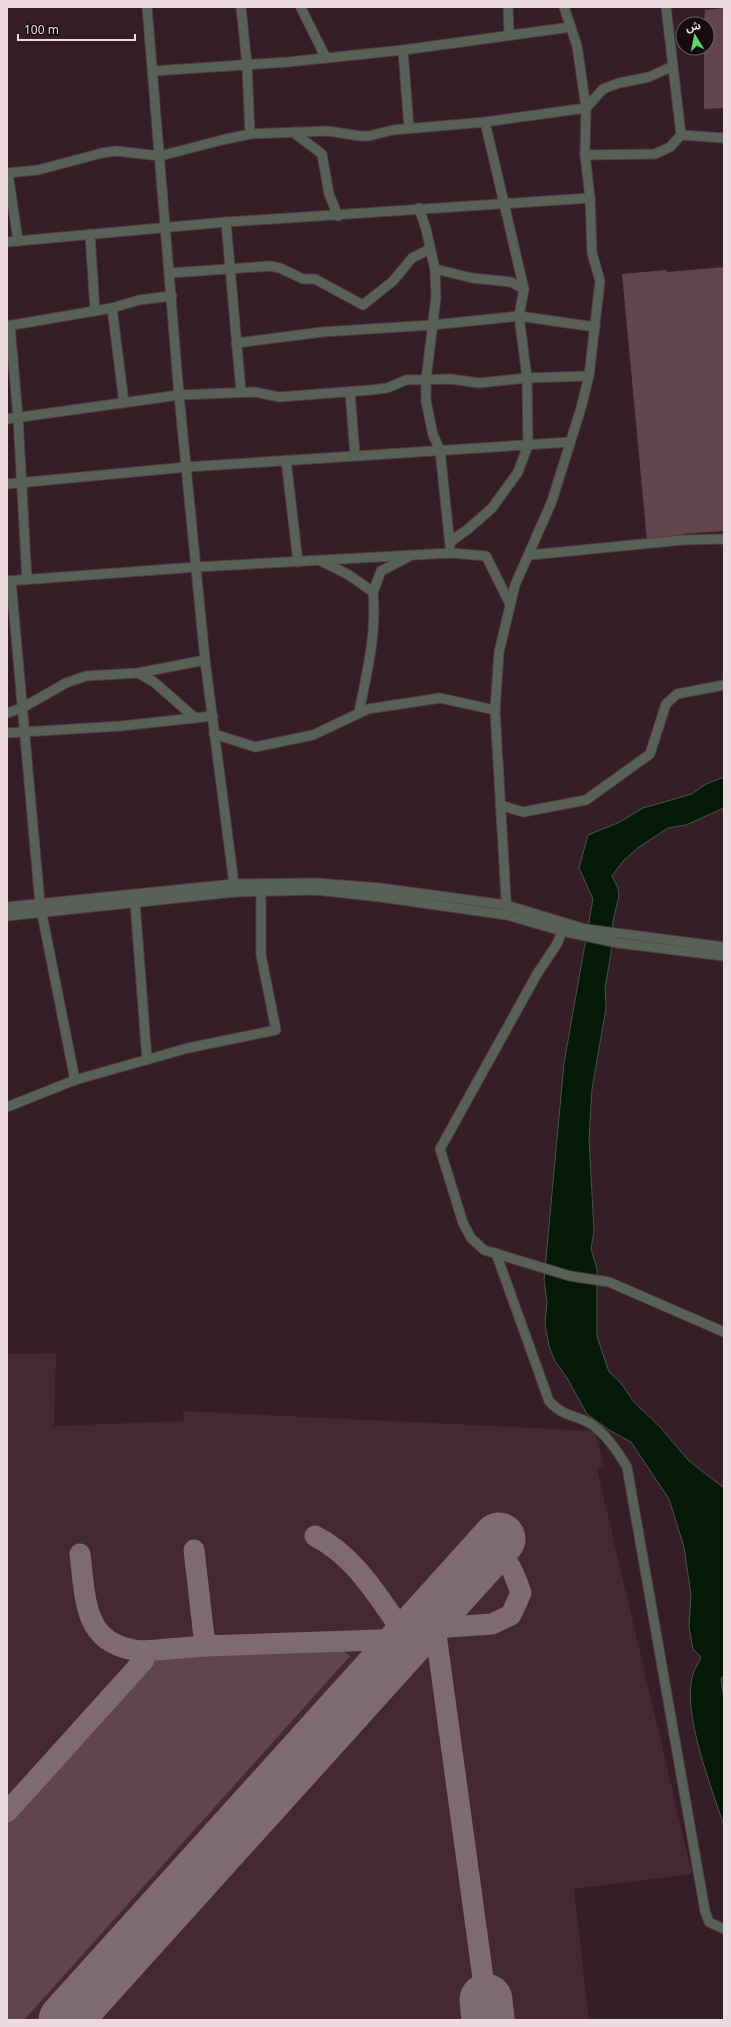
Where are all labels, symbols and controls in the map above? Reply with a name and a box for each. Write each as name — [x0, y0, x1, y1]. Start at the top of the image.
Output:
scale bar — [18, 16, 135, 42]
north arrow — [675, 16, 715, 56]
text: ش — [684, 17, 702, 34]
text: 100 m — [24, 21, 59, 38]

